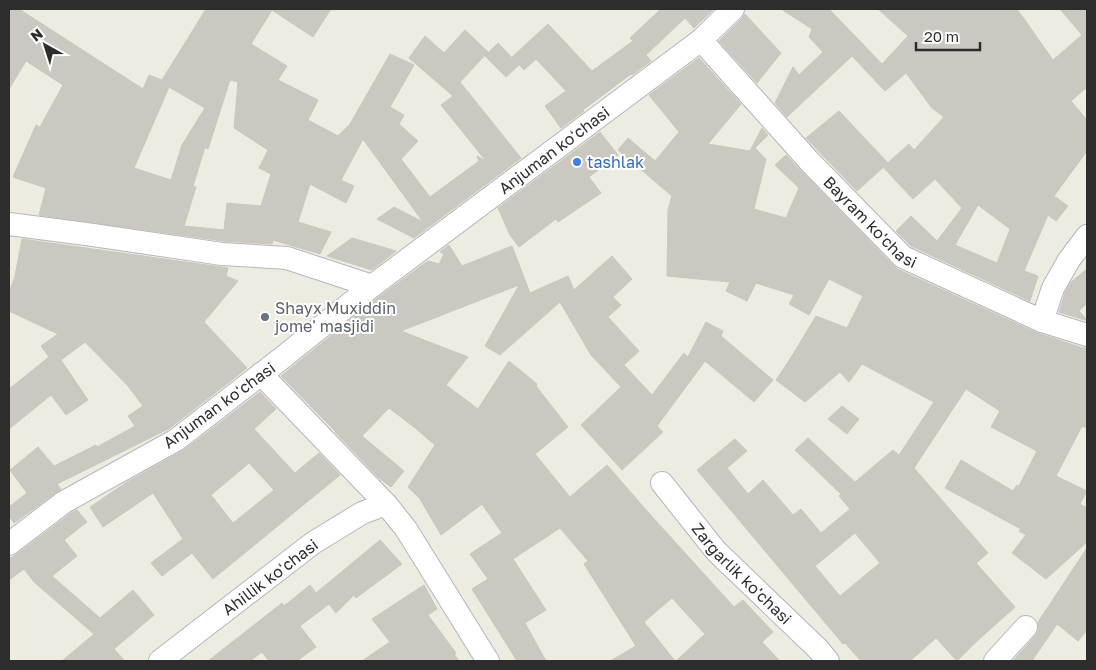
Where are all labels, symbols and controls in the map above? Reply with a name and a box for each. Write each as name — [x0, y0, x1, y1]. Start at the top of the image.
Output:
north arrow — [20, 20, 70, 70]
scale bar — [916, 20, 980, 52]
text: N — [27, 25, 46, 44]
text: 20 m — [924, 27, 959, 45]
street label: Anjuman koʻchasi — [495, 102, 613, 198]
place label: tashlak — [587, 152, 644, 172]
marker: tashlak — [571, 156, 583, 168]
street label: Bayram ko'chasi — [819, 172, 920, 272]
place label: Shayx Muxiddin jome' masjidi — [274, 298, 396, 336]
marker: Shayx Muxiddin jome' masjidi — [259, 311, 271, 323]
street label: Anjuman koʻchasi — [159, 358, 279, 452]
street label: Zargarlik ko'chasi — [688, 519, 796, 628]
street label: Ahillik koʻchasi — [218, 535, 322, 619]

